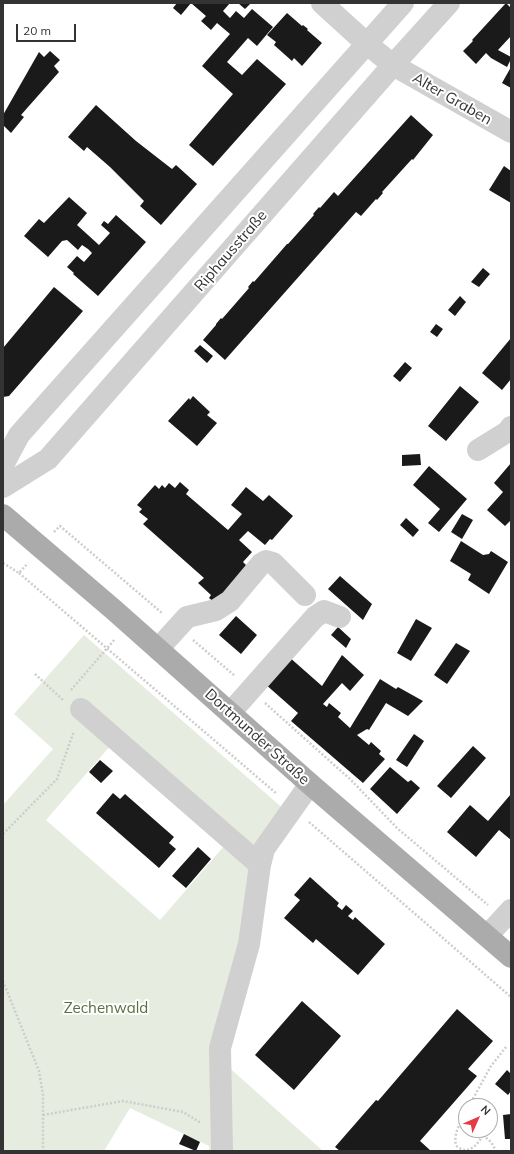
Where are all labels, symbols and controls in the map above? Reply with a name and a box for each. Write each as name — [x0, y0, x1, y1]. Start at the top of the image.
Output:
scale bar — [18, 16, 78, 42]
text: 20 m — [23, 23, 51, 38]
street label: Alter Graben — [409, 69, 495, 129]
street label: Riphausstraße — [191, 207, 271, 295]
street label: Dortmunder Straße — [201, 685, 313, 789]
park label: Zechenwald — [64, 999, 148, 1017]
north arrow — [458, 1098, 498, 1138]
text: N — [478, 1102, 494, 1118]

